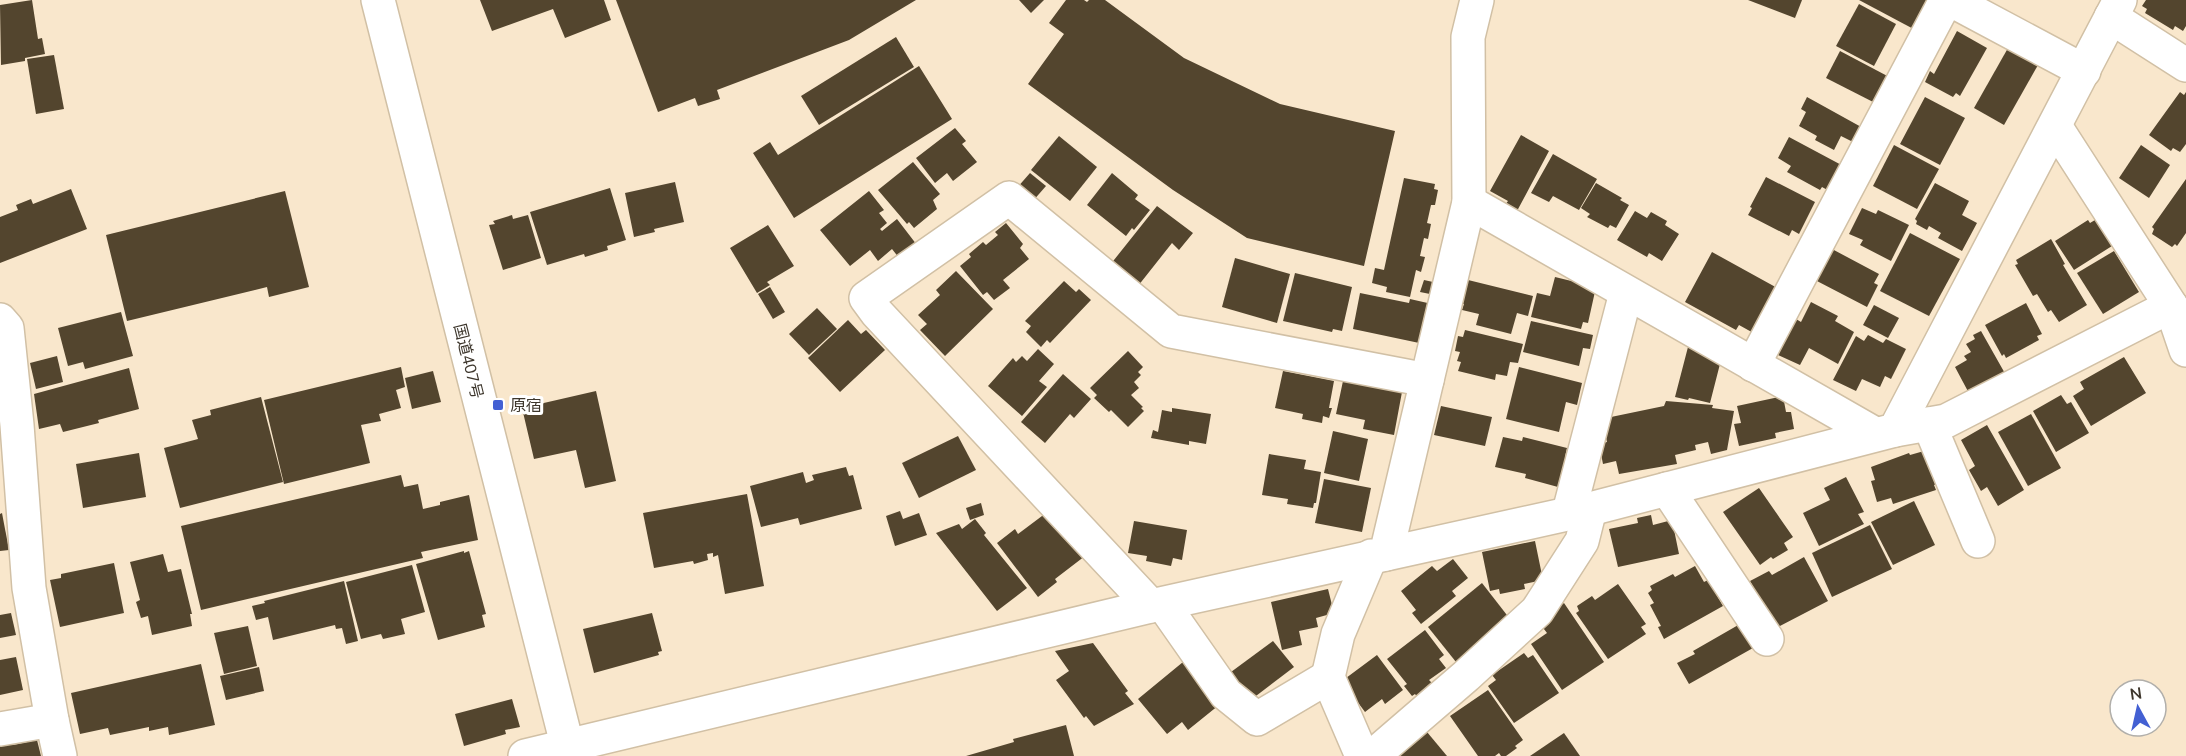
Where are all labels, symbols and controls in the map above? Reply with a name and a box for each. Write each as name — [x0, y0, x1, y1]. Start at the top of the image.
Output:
street label: 国道407号 — [448, 321, 488, 401]
place label: 原宿 — [510, 395, 542, 417]
marker: 原宿 — [491, 398, 505, 412]
north arrow — [2108, 678, 2168, 738]
text: N — [2129, 682, 2144, 706]

